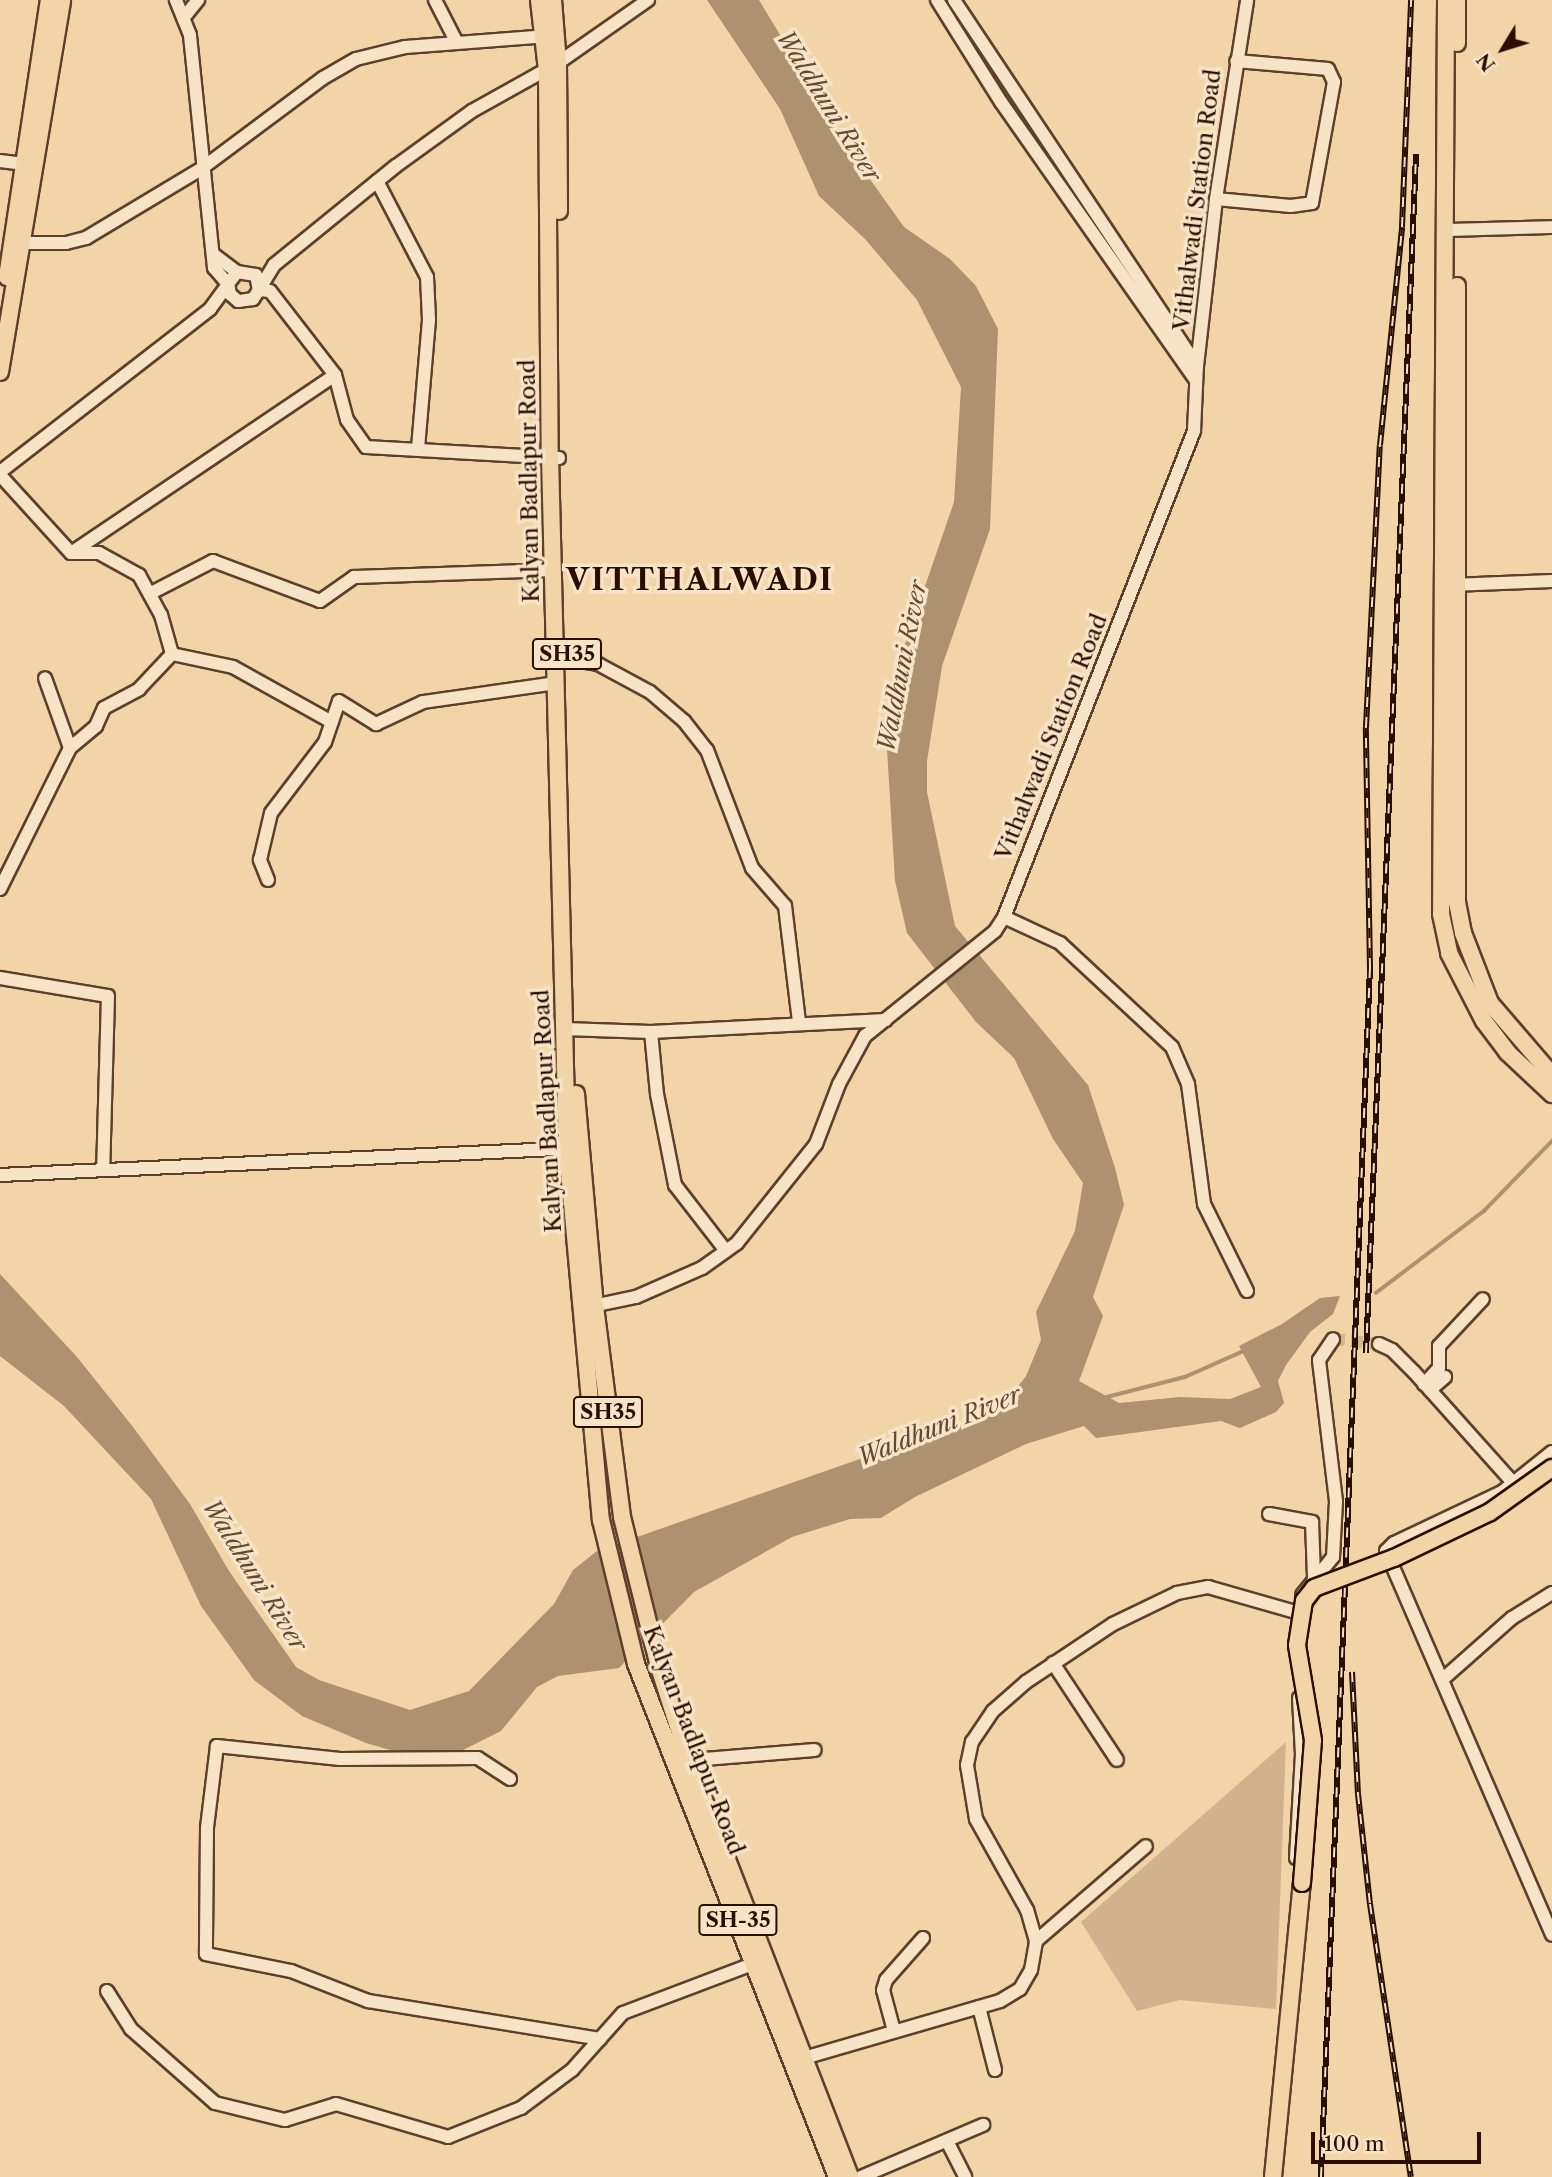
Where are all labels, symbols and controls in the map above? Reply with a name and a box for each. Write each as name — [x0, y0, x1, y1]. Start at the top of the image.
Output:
north arrow — [1468, 14, 1538, 84]
water label: Waldhuni River — [771, 24, 887, 188]
text: N — [1472, 49, 1500, 76]
street label: Vithalwadi Station Road — [1167, 68, 1227, 332]
street label: Kalyan Badlapur Road — [513, 359, 545, 603]
district label: VITTHALWADI — [567, 562, 833, 598]
water label: Waldhuni River — [871, 578, 933, 754]
street label: Vithalwadi Station Road — [989, 610, 1113, 864]
road number: SH35 — [530, 636, 604, 672]
street label: Kalyan Badlapur Road — [527, 989, 567, 1233]
water label: Waldhuni River — [853, 1380, 1025, 1472]
road number: SH35 — [571, 1394, 645, 1430]
water label: Waldhuni River — [197, 1493, 313, 1657]
street label: Kalyan Badlapur Road — [637, 1621, 751, 1859]
road number: SH-35 — [698, 1902, 778, 1938]
scale bar — [1314, 2118, 1484, 2162]
text: 100 m — [1324, 2131, 1385, 2156]

